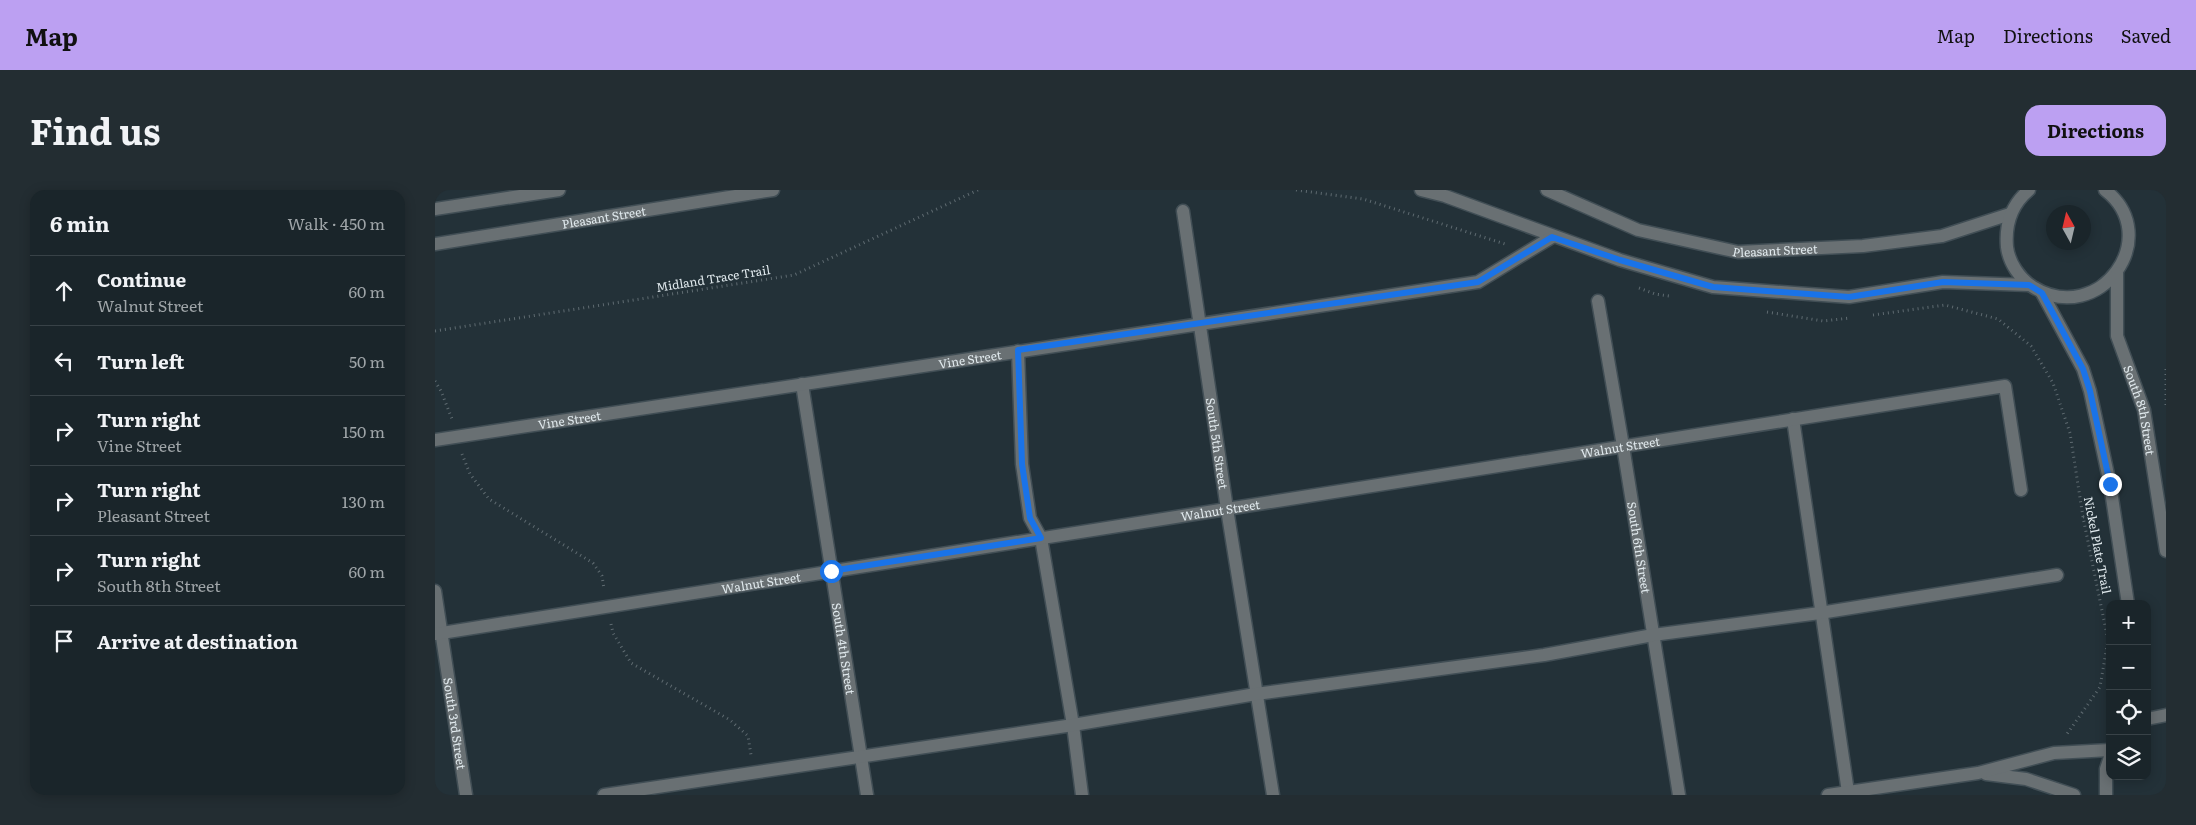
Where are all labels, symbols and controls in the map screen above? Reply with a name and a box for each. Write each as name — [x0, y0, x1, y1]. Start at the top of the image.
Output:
text: Map — [25, 18, 78, 53]
text: Map — [1937, 22, 1975, 49]
text: Directions — [2003, 22, 2093, 49]
text: Saved — [2121, 22, 2171, 49]
text: Find us — [30, 104, 160, 156]
button: Directions — [2025, 105, 2166, 156]
street label: Pleasant Street — [561, 201, 647, 233]
north arrow — [2046, 205, 2091, 250]
text: 6 min — [50, 207, 110, 238]
text: Walk · 450 m — [287, 211, 385, 235]
street label: Pleasant Street — [1731, 239, 1818, 261]
street label: Midland Trace Trail — [655, 260, 771, 296]
text: Continue — [97, 265, 186, 293]
icon: ahead — [50, 277, 78, 305]
text: 60 m — [348, 279, 385, 303]
text: Walnut Street — [97, 293, 203, 317]
street label: Vine Street — [937, 345, 1003, 373]
icon: left — [50, 347, 78, 375]
text: Turn left — [97, 347, 184, 375]
text: 50 m — [349, 349, 385, 373]
street label: South 8th Street — [2119, 363, 2160, 457]
street label: South 5th Street — [1202, 396, 1233, 491]
text: Turn right — [97, 405, 201, 433]
street label: Vine Street — [537, 406, 602, 433]
icon: right — [50, 417, 78, 445]
text: 150 m — [342, 419, 385, 443]
street label: Walnut Street — [1579, 432, 1661, 462]
text: Vine Street — [97, 433, 182, 457]
route end — [2099, 473, 2122, 496]
text: Turn right — [97, 475, 201, 503]
icon: right — [50, 487, 78, 515]
text: 130 m — [342, 489, 385, 513]
street label: Walnut Street — [1179, 495, 1261, 525]
street label: Nickel Plate Trail — [2080, 495, 2116, 595]
street label: South 6th Street — [1623, 500, 1656, 595]
text: Pleasant Street — [97, 503, 210, 527]
text: Turn right — [97, 545, 201, 573]
icon: right — [50, 557, 78, 585]
text: 60 m — [348, 559, 385, 583]
route start — [820, 560, 843, 583]
street label: Walnut Street — [720, 567, 802, 598]
text: South 8th Street — [97, 573, 221, 597]
map controls — [2106, 600, 2151, 780]
button: + — [2106, 600, 2151, 645]
street label: South 4th Street — [828, 601, 860, 696]
icon: arrive — [50, 627, 78, 655]
text: Arrive at destination — [97, 627, 298, 655]
button: − — [2106, 645, 2151, 690]
street label: South 3rd Street — [439, 676, 471, 771]
button: locate — [2106, 690, 2151, 735]
button: layers — [2106, 735, 2151, 780]

